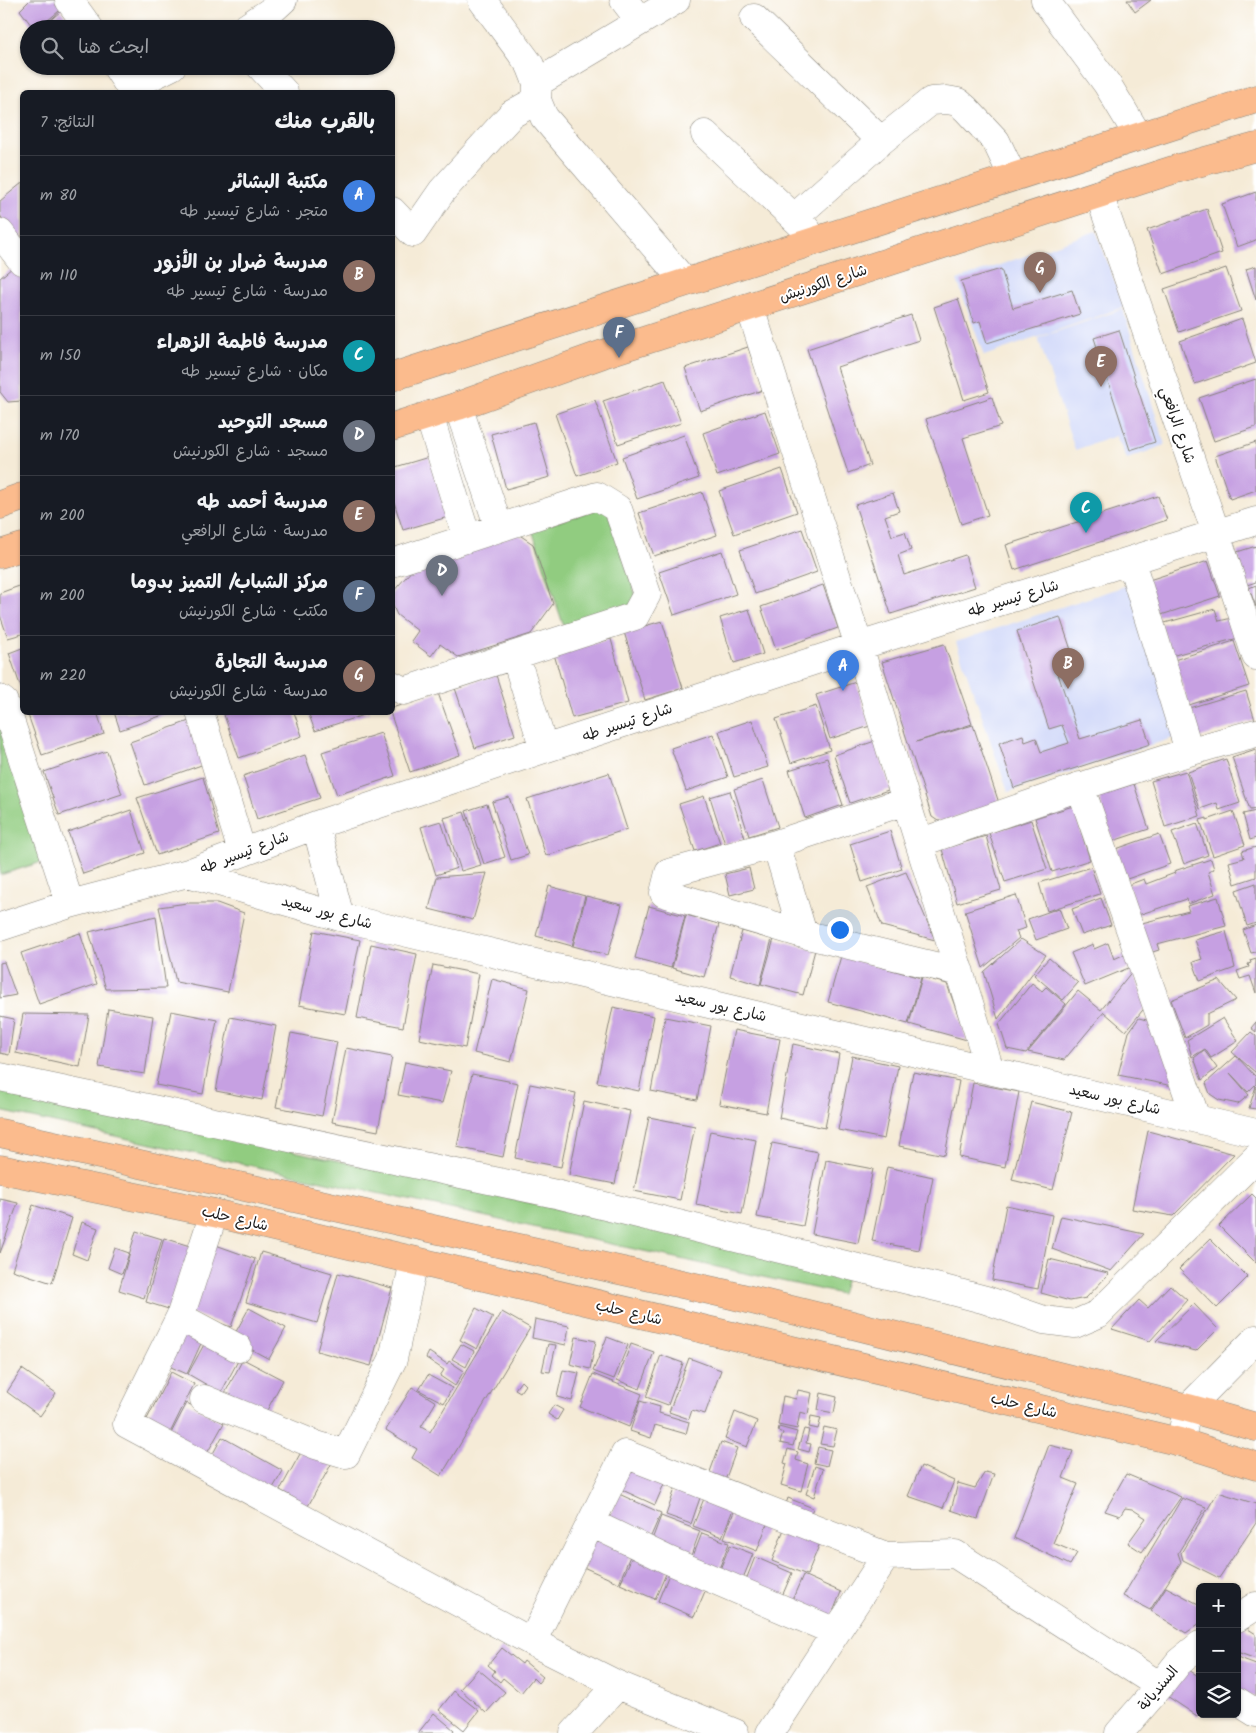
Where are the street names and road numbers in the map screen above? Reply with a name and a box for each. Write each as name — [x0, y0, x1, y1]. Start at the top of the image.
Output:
street label: شارع الكورنيش — [776, 258, 870, 309]
street label: شارع الرافعي — [1153, 384, 1201, 467]
street label: شارع تيسير طه — [965, 574, 1062, 624]
street label: شارع تيسير طه — [579, 697, 676, 749]
street label: شارع تيسير طه — [196, 825, 293, 881]
street label: شارع بور سعيد — [279, 889, 375, 937]
street label: شارع بور سعيد — [673, 985, 769, 1029]
street label: شارع بور سعيد — [1067, 1078, 1163, 1122]
street label: شارع حلب — [199, 1200, 270, 1238]
street label: شارع حلب — [593, 1294, 664, 1332]
street label: شارع حلب — [988, 1387, 1059, 1425]
street label: السنديانة — [1132, 1661, 1185, 1717]

